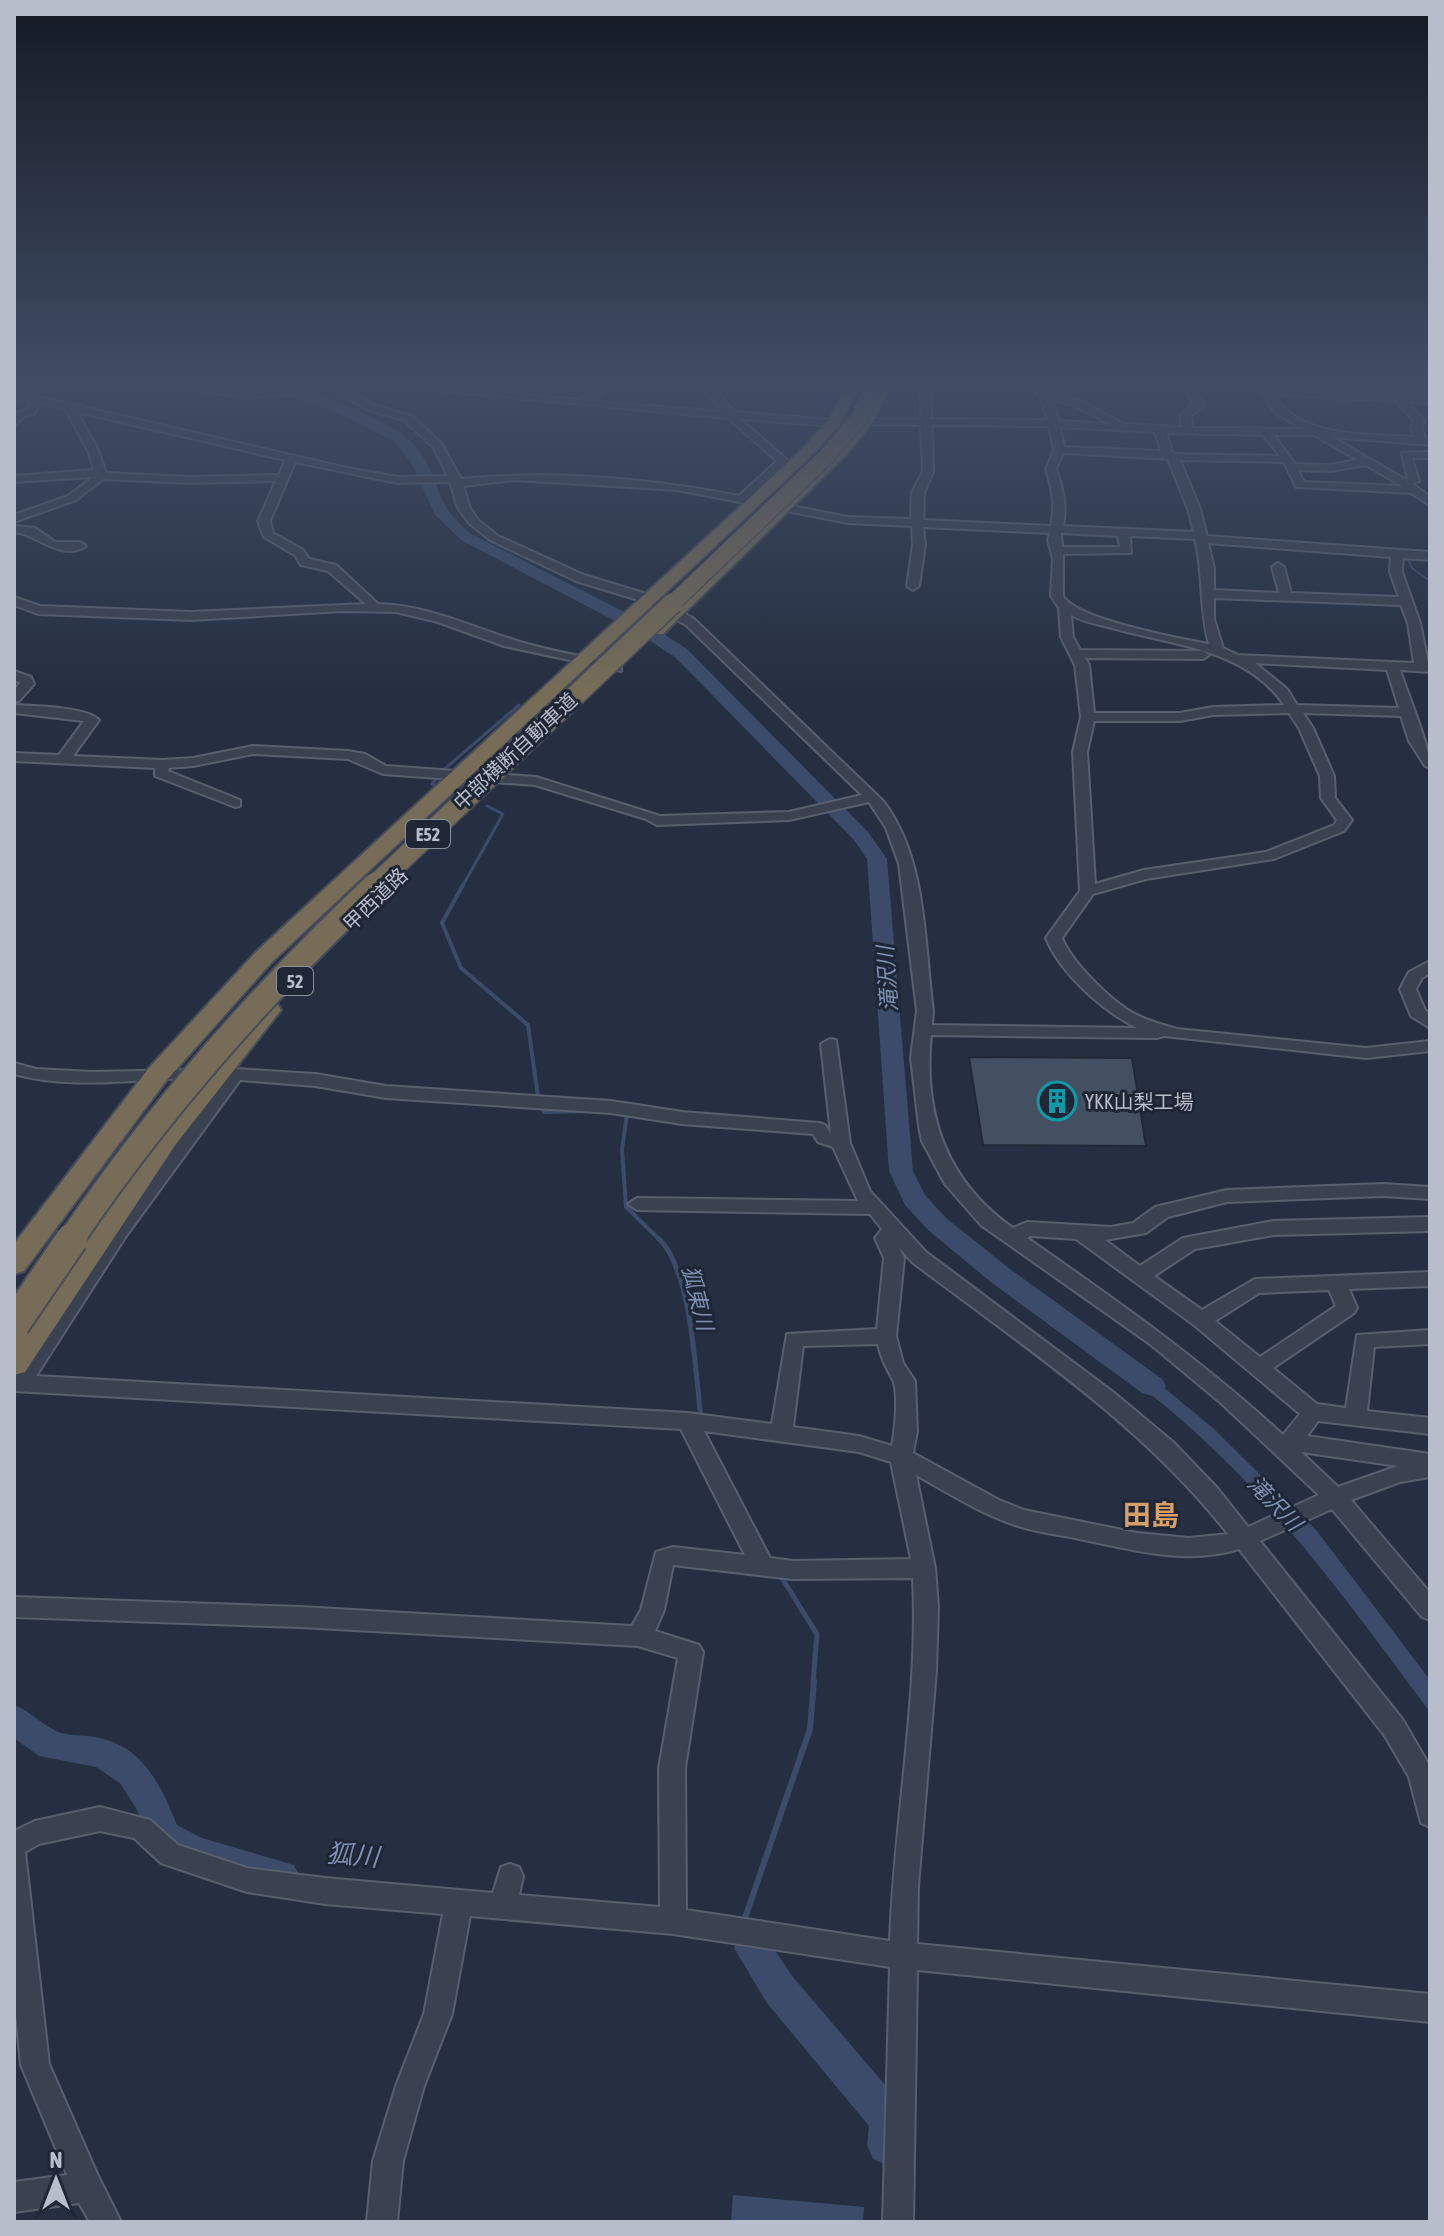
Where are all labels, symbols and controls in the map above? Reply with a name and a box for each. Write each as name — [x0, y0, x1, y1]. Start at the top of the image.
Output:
street label: 中部横断自動車道 — [449, 688, 581, 814]
road number: E52 — [406, 820, 450, 848]
street label: 甲西道路 — [338, 863, 412, 935]
water label: 滝沢川 — [872, 943, 902, 1013]
road number: 52 — [277, 967, 313, 995]
building icon: YKK山梨工場 — [1036, 1080, 1078, 1122]
place label: YKK山梨工場 — [1085, 1090, 1194, 1113]
water label: 狐東川 — [677, 1263, 719, 1335]
water label: 滝沢川 — [1243, 1470, 1309, 1537]
district label: 田島 — [1123, 1499, 1179, 1531]
water label: 狐川 — [326, 1838, 383, 1872]
north arrow — [16, 2140, 96, 2220]
text: N — [50, 2147, 62, 2173]

